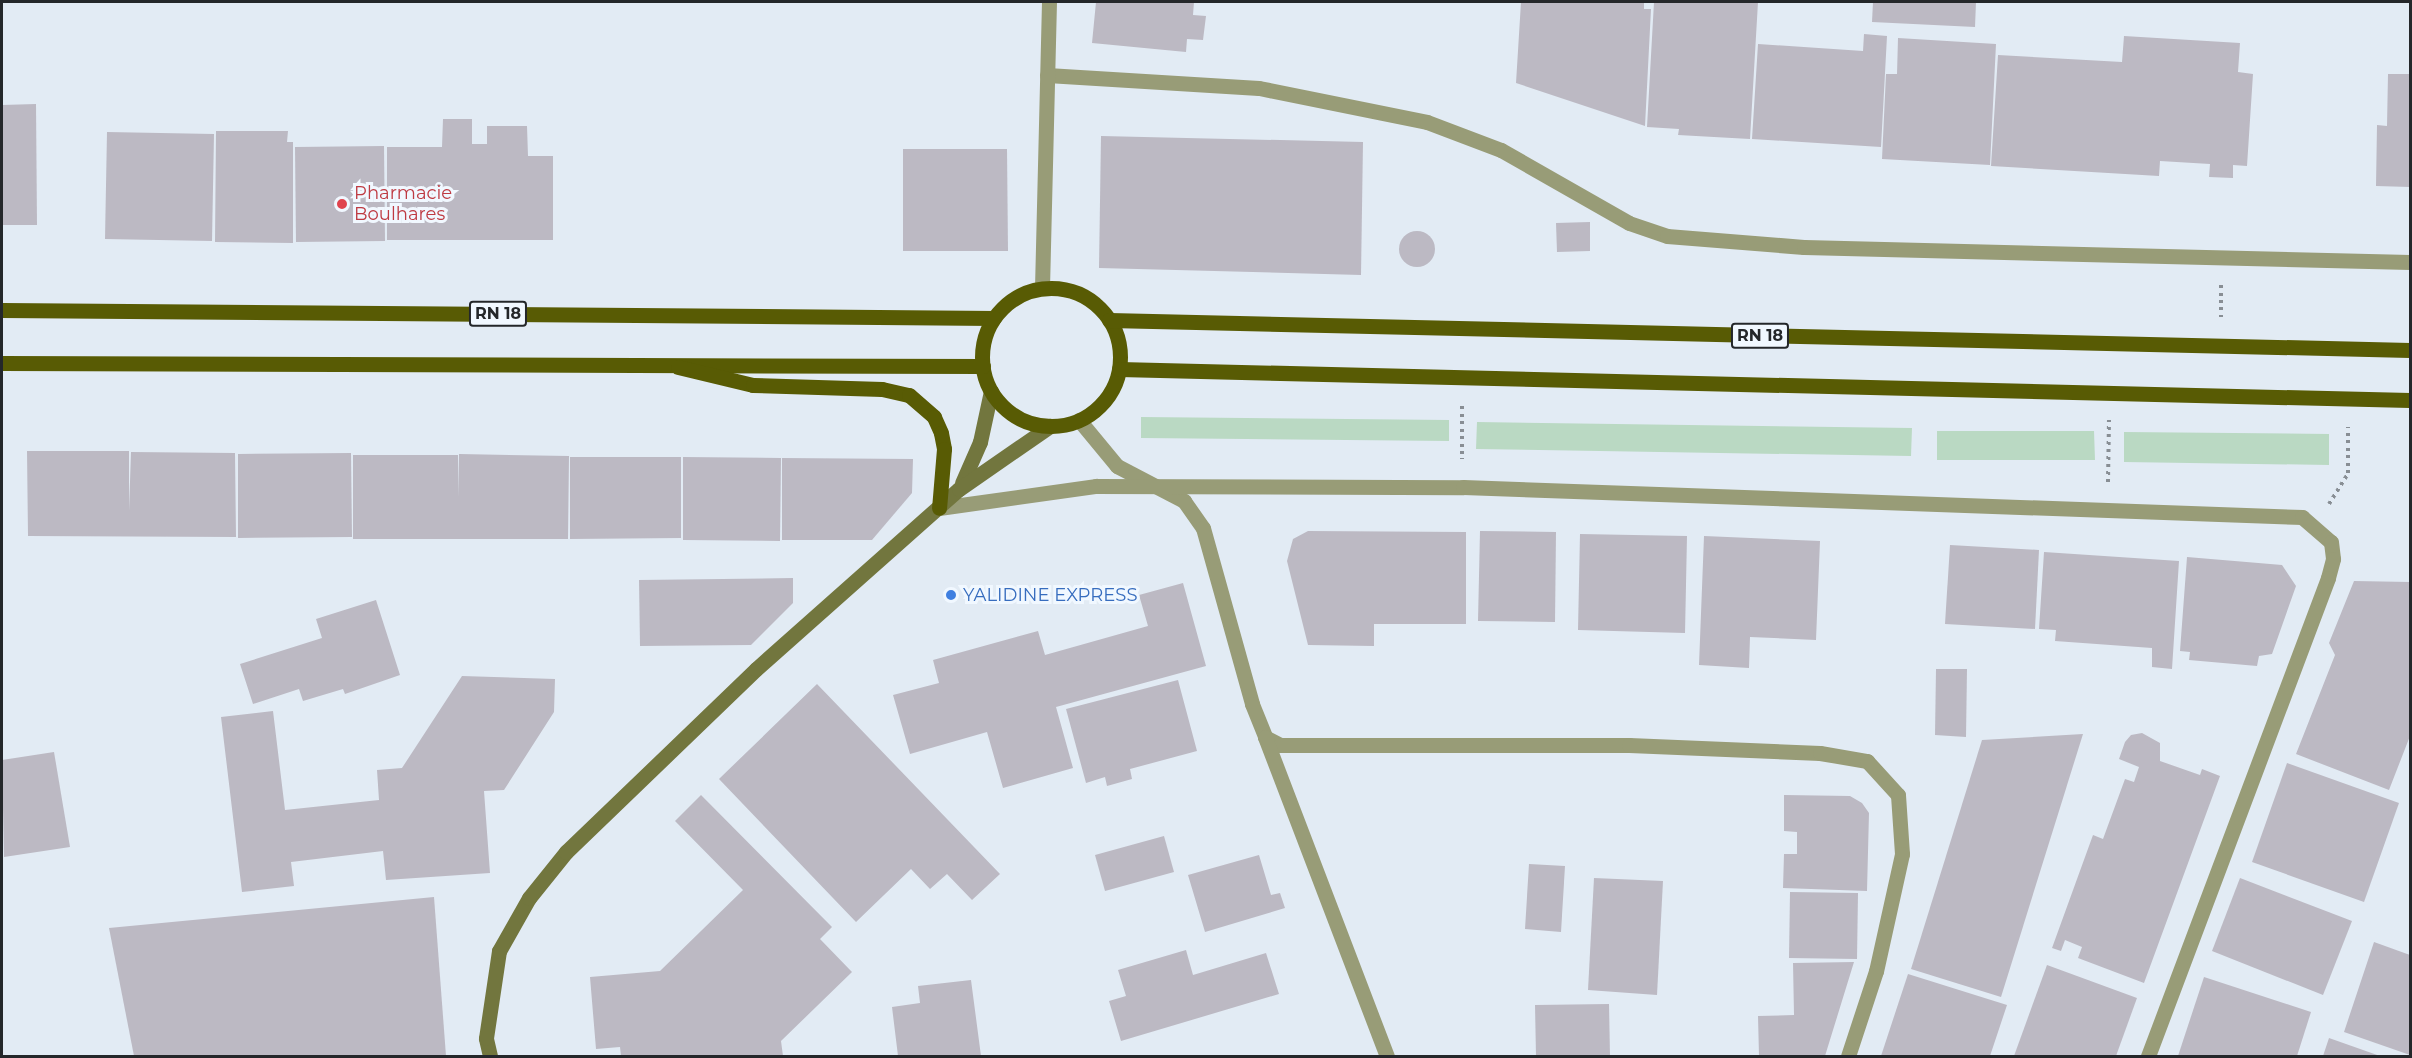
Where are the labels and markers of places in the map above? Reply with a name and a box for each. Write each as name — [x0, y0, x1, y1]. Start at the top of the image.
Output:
place label: Pharmacie Boulhares — [354, 183, 452, 226]
marker: Pharmacie Boulhares — [335, 197, 349, 211]
place label: YALIDINE EXPRESS — [963, 584, 1138, 606]
marker: YALIDINE EXPRESS — [944, 588, 958, 602]

